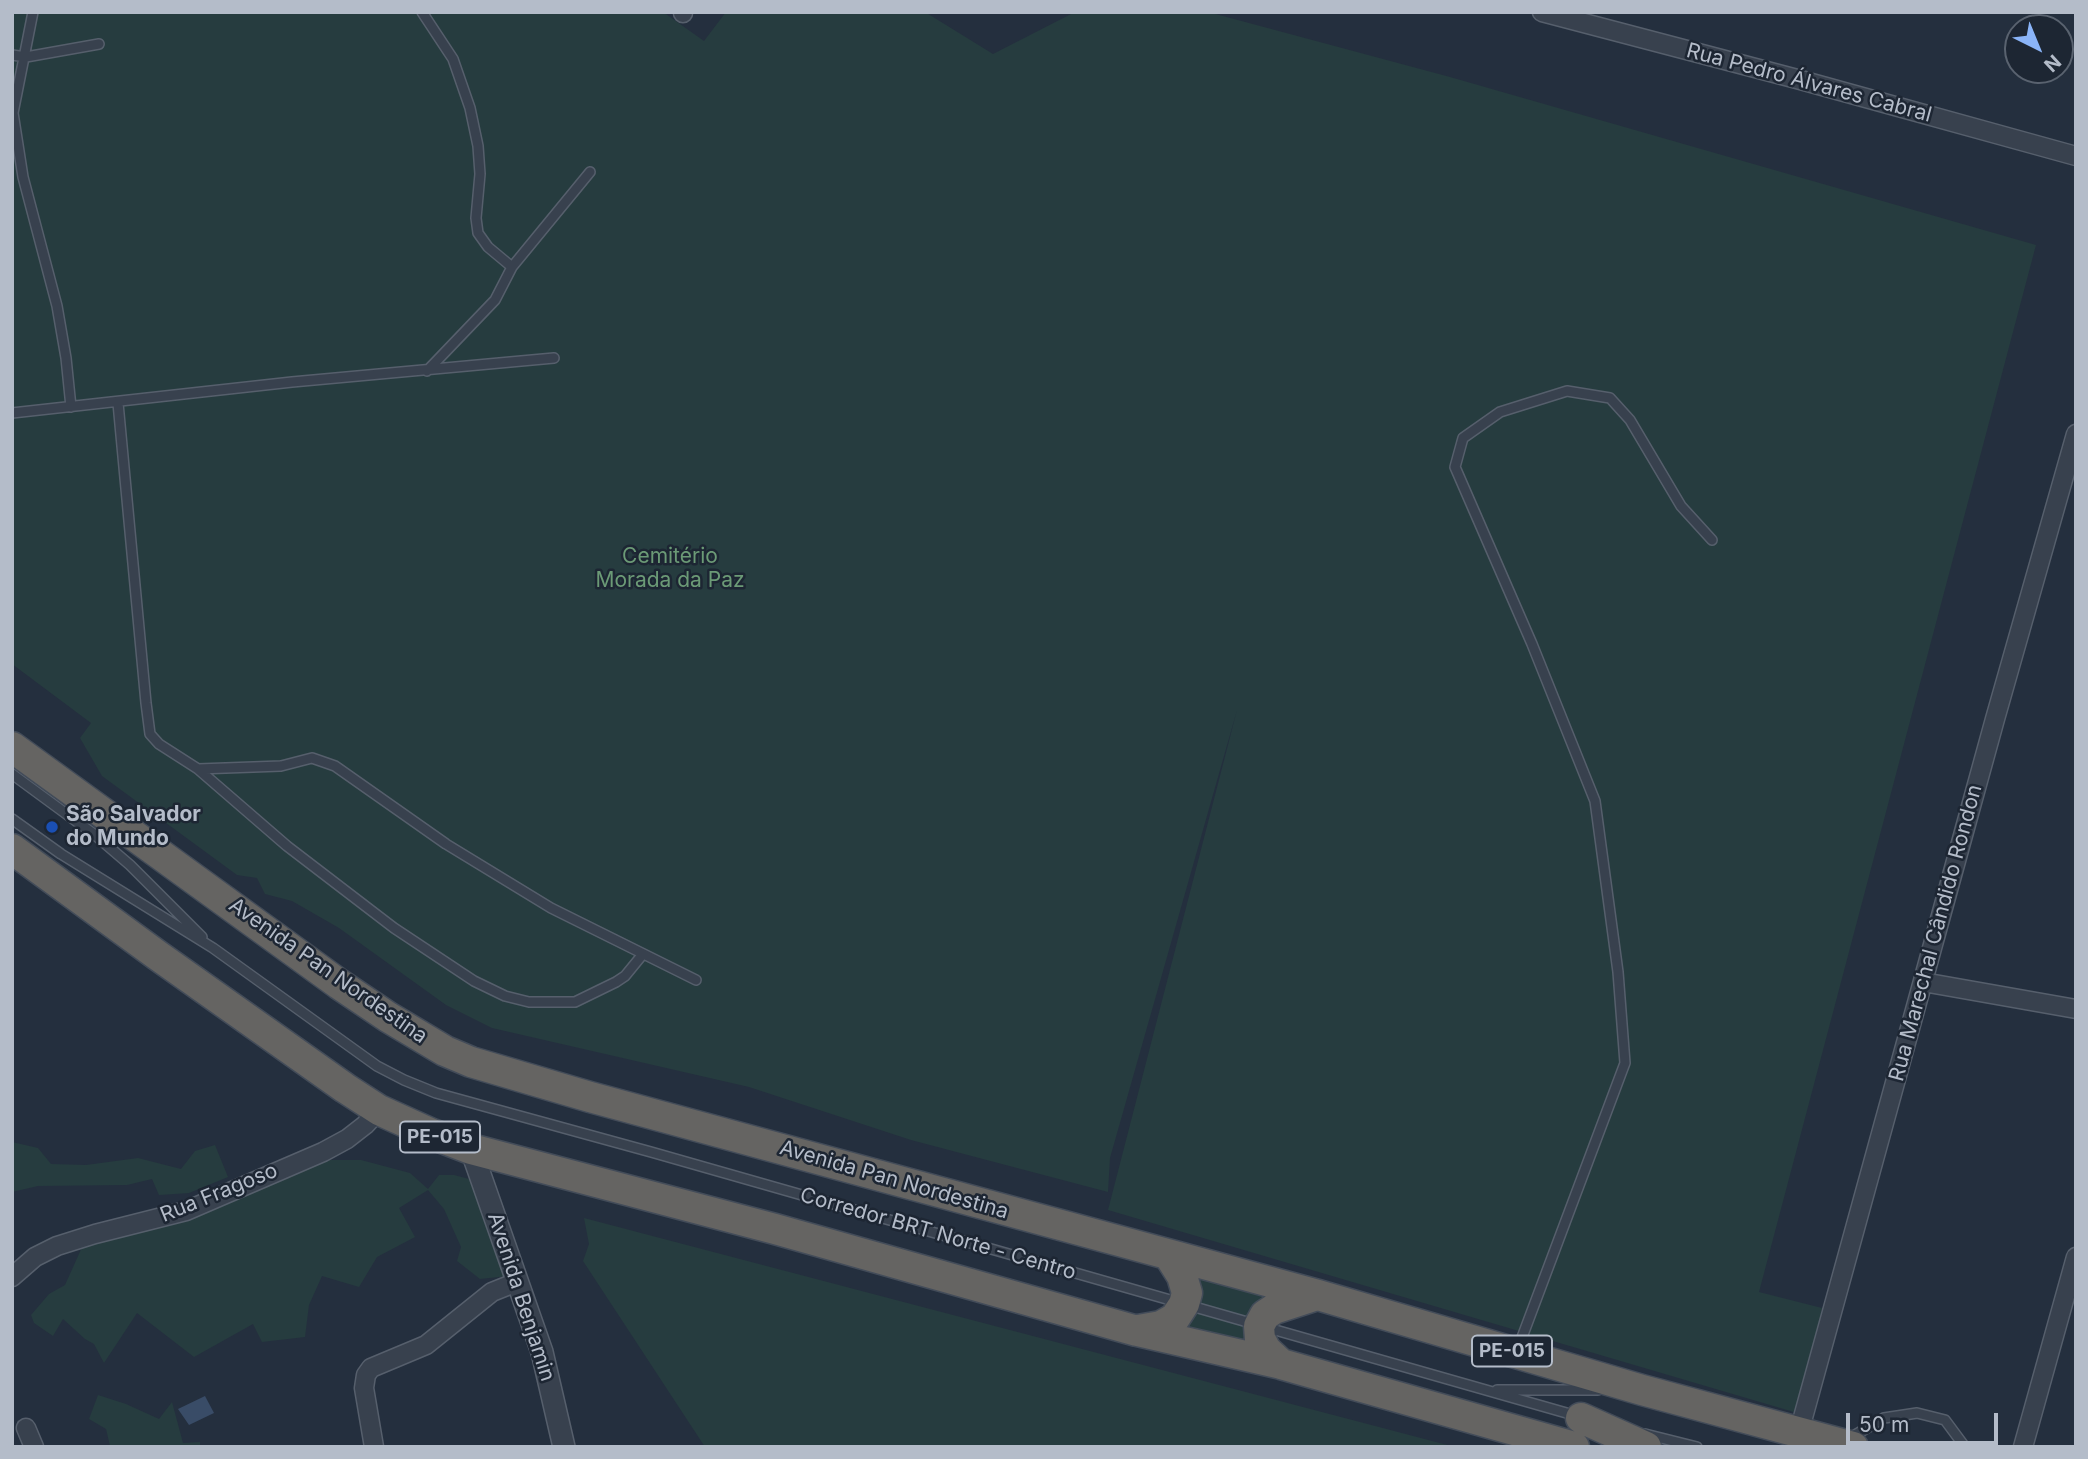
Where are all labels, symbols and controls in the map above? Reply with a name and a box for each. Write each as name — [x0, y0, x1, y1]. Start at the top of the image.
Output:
north arrow — [2004, 14, 2074, 84]
street label: Rua Pedro Álvares Cabral — [1684, 38, 1934, 128]
text: N — [2039, 50, 2065, 77]
park label: Cemitério Morada da Paz — [595, 544, 745, 594]
street label: Rua Marechal Cândido Rondon — [1884, 782, 1988, 1084]
place label: São Salvador do Mundo — [66, 802, 201, 852]
marker: São Salvador do Mundo — [44, 819, 60, 835]
street label: Avenida Pan Nordestina — [224, 893, 432, 1049]
road number: PE-015 — [400, 1121, 480, 1152]
street label: Avenida Pan Nordestina — [777, 1135, 1011, 1225]
street label: Rua Fragoso — [157, 1158, 281, 1228]
street label: Corredor BRT Norte - Centro — [797, 1182, 1079, 1286]
street label: Avenida Benjamin — [482, 1209, 560, 1385]
road number: PE-015 — [1472, 1336, 1552, 1366]
scale bar — [1850, 1400, 2002, 1444]
text: 50 m — [1859, 1412, 1909, 1437]

